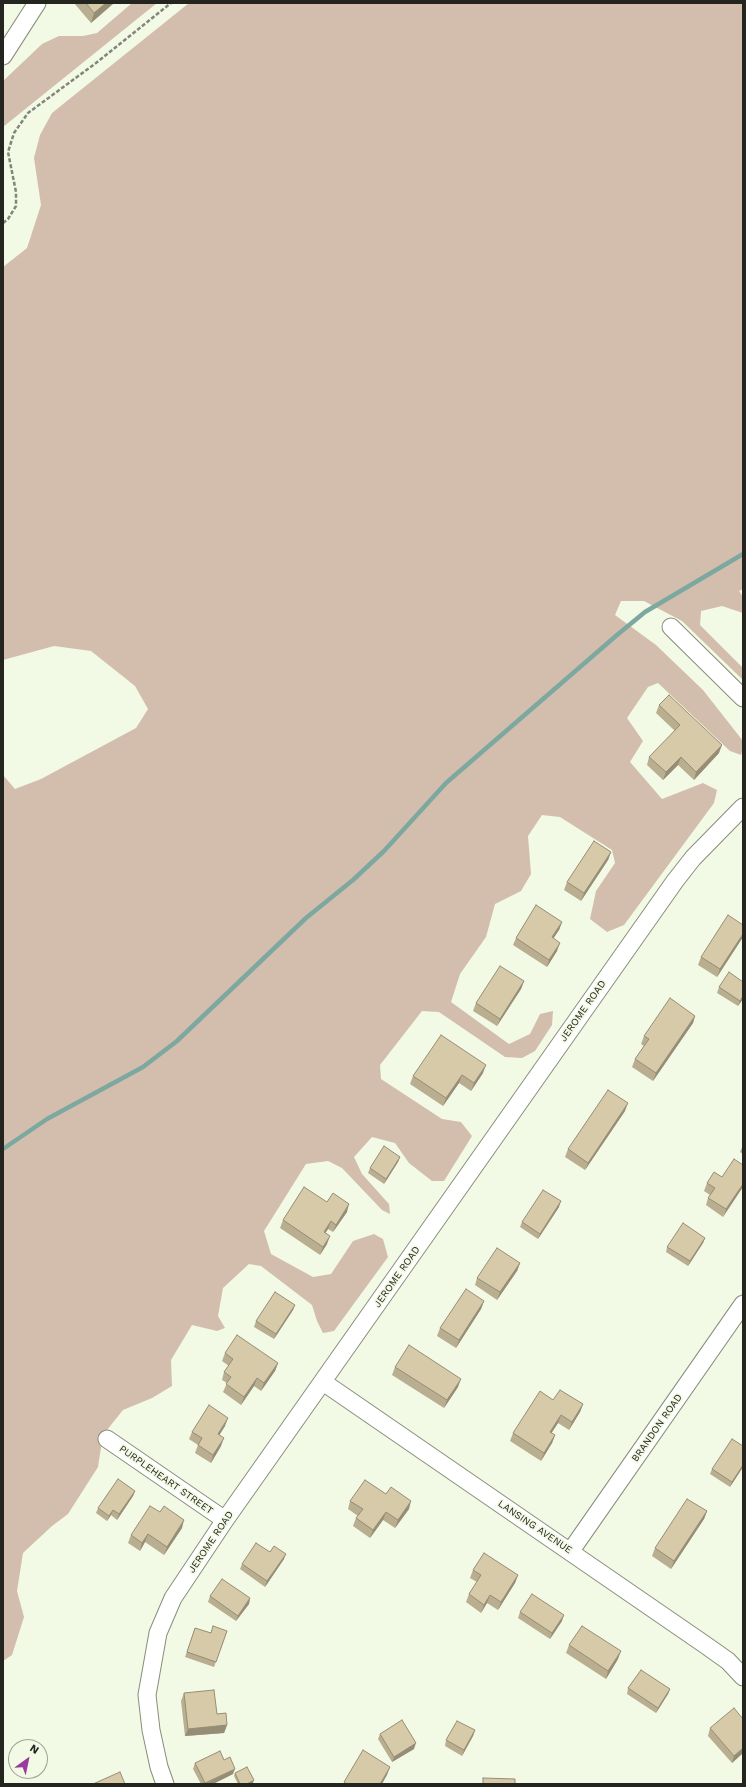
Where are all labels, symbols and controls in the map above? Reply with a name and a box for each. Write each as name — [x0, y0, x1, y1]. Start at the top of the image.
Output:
street label: JEROME ROAD — [557, 978, 609, 1044]
street label: JEROME ROAD — [371, 1244, 423, 1310]
street label: BRANDON ROAD — [629, 1392, 685, 1464]
street label: PURPLEHEART STREET — [117, 1443, 215, 1517]
street label: LANSING AVENUE — [496, 1498, 574, 1556]
street label: JEROME ROAD — [186, 1509, 236, 1575]
north arrow — [8, 1739, 48, 1779]
text: N — [27, 1742, 41, 1757]

